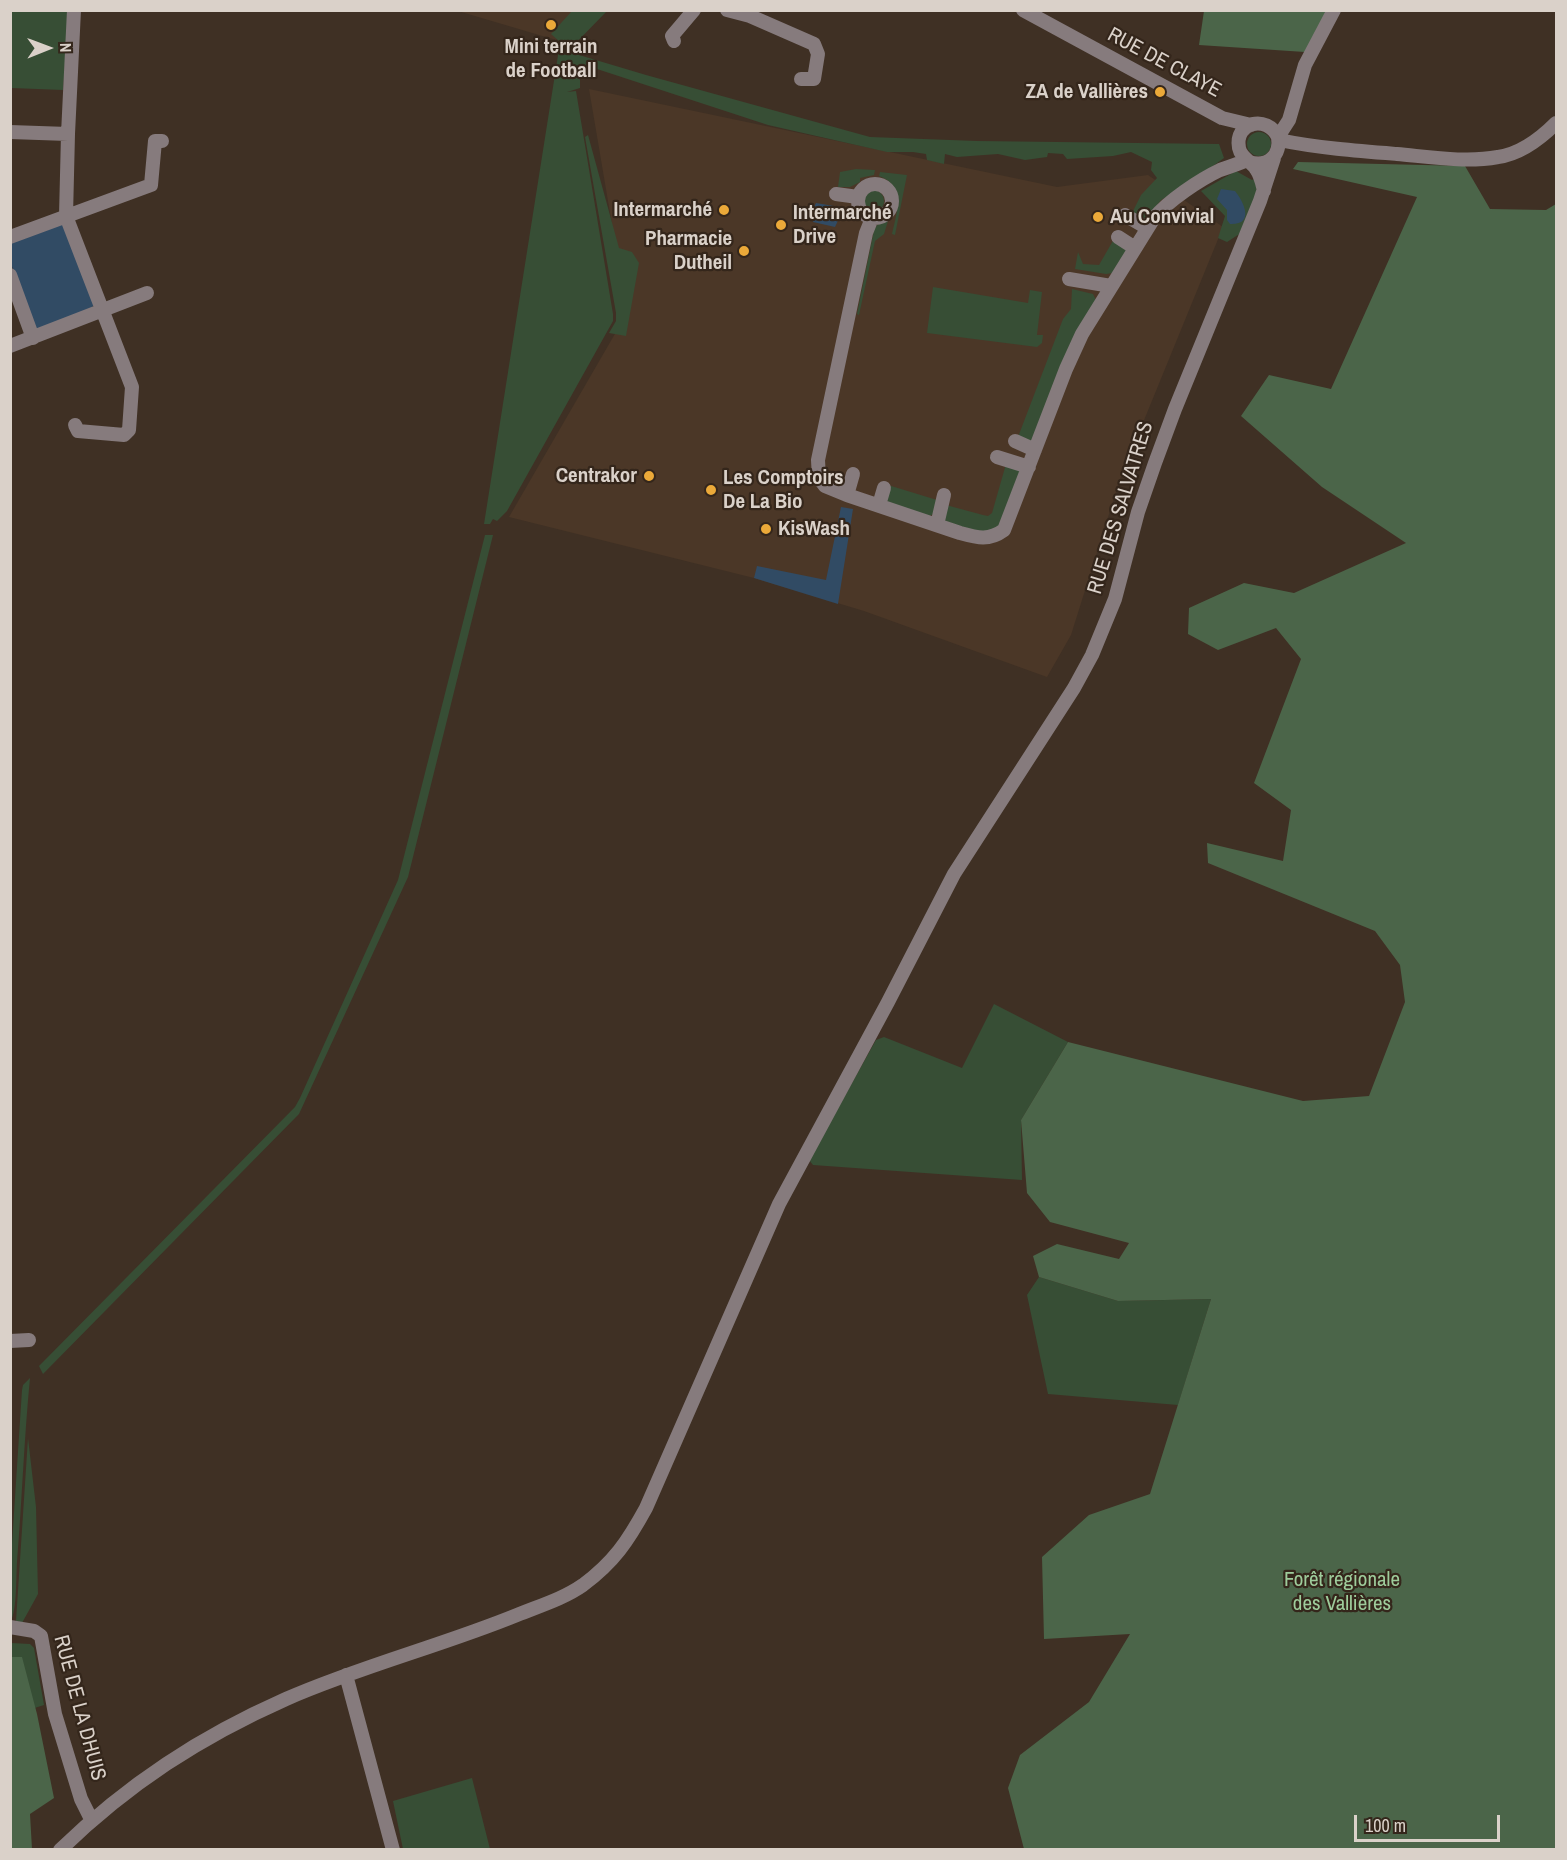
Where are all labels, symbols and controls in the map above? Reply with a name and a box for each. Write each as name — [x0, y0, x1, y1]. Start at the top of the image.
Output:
north arrow — [18, 18, 78, 78]
marker: Mini terrain de Football — [544, 18, 558, 32]
street label: RUE DE CLAYE — [1103, 23, 1225, 103]
place label: Mini terrain de Football — [505, 34, 597, 84]
text: N — [55, 43, 77, 53]
place label: ZA de Vallières — [1025, 79, 1148, 105]
marker: ZA de Vallières — [1153, 85, 1167, 99]
place label: Intermarché — [613, 197, 712, 223]
place label: Intermarché Drive — [793, 200, 892, 250]
marker: Intermarché — [717, 203, 731, 217]
place label: Au Convivial — [1110, 204, 1214, 230]
marker: Au Convivial — [1091, 210, 1105, 224]
marker: Intermarché Drive — [774, 218, 788, 232]
place label: Pharmacie Dutheil — [645, 226, 732, 276]
marker: Pharmacie Dutheil — [737, 244, 751, 258]
street label: RUE DES SALVATRES — [1083, 419, 1159, 597]
place label: Centrakor — [556, 463, 637, 489]
place label: Les Comptoirs De La Bio — [723, 465, 844, 515]
marker: Centrakor — [642, 469, 656, 483]
marker: Les Comptoirs De La Bio — [704, 483, 718, 497]
place label: KisWash — [778, 516, 850, 542]
marker: KisWash — [759, 522, 773, 536]
park label: Forêt régionale des Vallières — [1284, 1567, 1400, 1617]
street label: RUE DE LA DHUIS — [48, 1633, 110, 1783]
scale bar — [1357, 1803, 1502, 1841]
text: 100 m — [1365, 1813, 1406, 1838]

